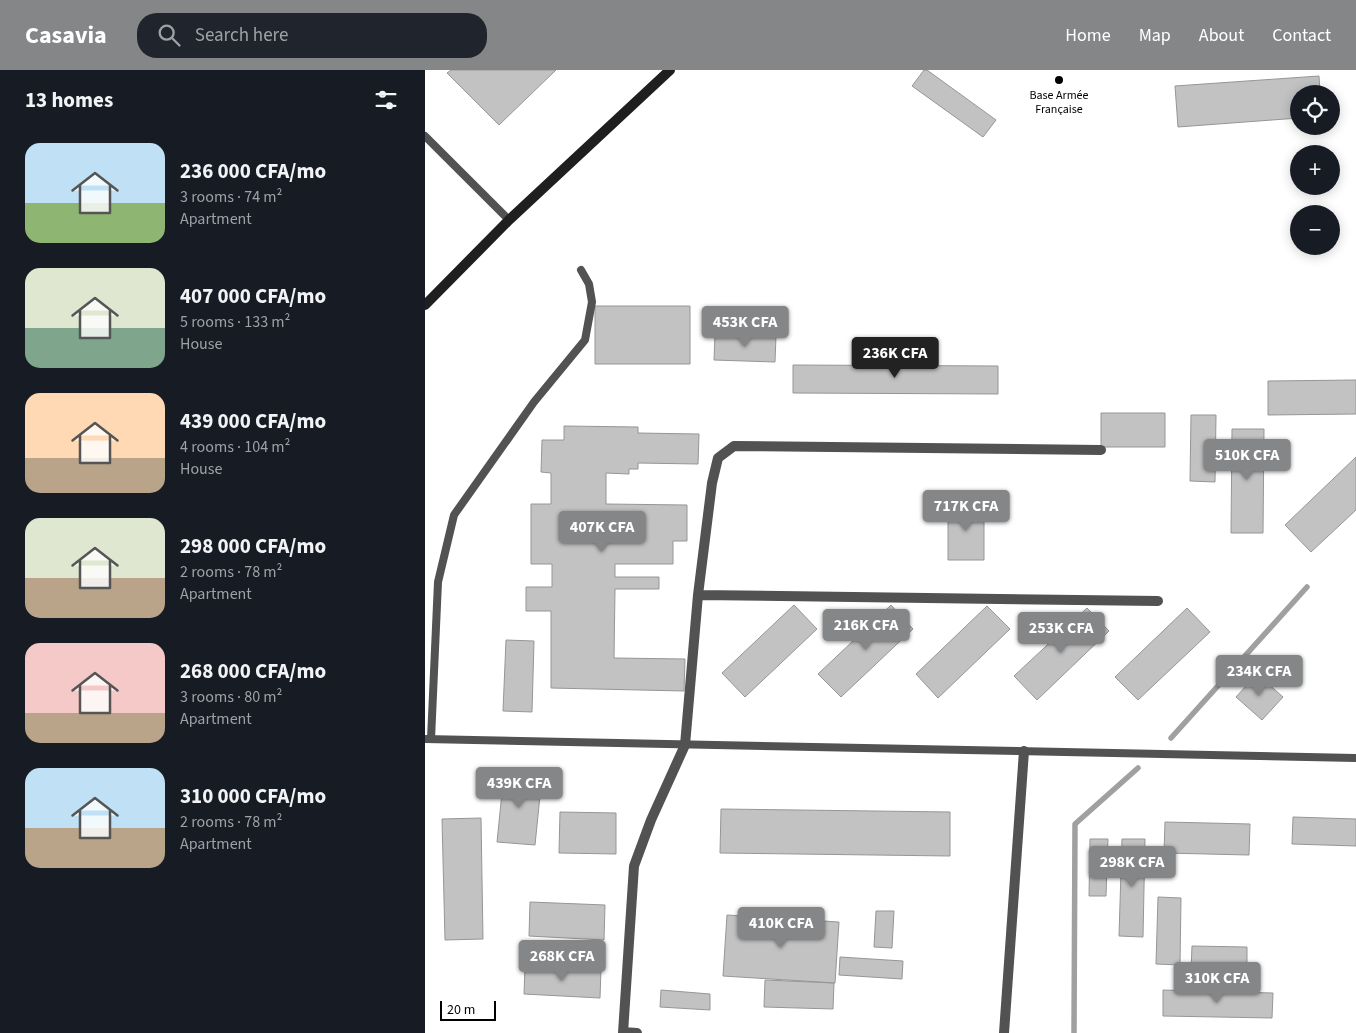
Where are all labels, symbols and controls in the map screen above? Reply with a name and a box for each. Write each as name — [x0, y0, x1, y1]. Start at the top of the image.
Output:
search box — [137, 13, 487, 58]
text: Casavia — [25, 18, 107, 53]
icon: search — [155, 21, 183, 49]
text: Search here — [195, 22, 288, 49]
text: Home — [1065, 23, 1111, 48]
text: Map — [1139, 23, 1171, 48]
text: About — [1199, 23, 1244, 48]
text: Contact — [1272, 23, 1331, 48]
marker: Base Armée Française — [1053, 74, 1065, 86]
text: 13 homes — [25, 85, 113, 115]
map controls — [1290, 85, 1340, 255]
button: locate — [1290, 85, 1340, 135]
icon: filters — [372, 86, 400, 114]
place label: Base Armée Française — [1029, 87, 1089, 118]
button: + — [1290, 145, 1340, 195]
text: 236 000 CFA/mo — [180, 156, 326, 186]
icon: home — [65, 163, 125, 223]
text: 3 rooms · 74 m² — [180, 186, 282, 208]
button: − — [1290, 205, 1340, 255]
text: Apartment — [180, 208, 252, 230]
text: 407 000 CFA/mo — [180, 281, 326, 311]
icon: home — [65, 288, 125, 348]
pin: 453K CFA — [693, 306, 797, 348]
text: 5 rooms · 133 m² — [180, 311, 290, 333]
text: 453K CFA — [713, 311, 777, 333]
text: House — [180, 333, 222, 355]
pin: 236K CFA — [843, 336, 947, 379]
text: 236K CFA — [863, 342, 927, 364]
text: 439 000 CFA/mo — [180, 406, 326, 436]
icon: home — [65, 413, 125, 473]
text: 4 rooms · 104 m² — [180, 436, 290, 458]
pin: 510K CFA — [1195, 438, 1299, 481]
text: 510K CFA — [1215, 444, 1279, 466]
text: House — [180, 458, 222, 480]
pin: 717K CFA — [914, 490, 1018, 532]
text: 717K CFA — [934, 495, 998, 517]
pin: 407K CFA — [550, 510, 654, 553]
text: 407K CFA — [570, 516, 634, 538]
text: 298 000 CFA/mo — [180, 531, 326, 561]
icon: home — [65, 538, 125, 598]
text: 2 rooms · 78 m² — [180, 561, 282, 583]
text: Apartment — [180, 583, 252, 605]
pin: 216K CFA — [814, 608, 918, 651]
pin: 253K CFA — [1009, 612, 1113, 654]
text: 216K CFA — [834, 614, 898, 636]
text: 253K CFA — [1029, 617, 1093, 639]
pin: 234K CFA — [1207, 654, 1311, 697]
text: 268 000 CFA/mo — [180, 656, 326, 686]
text: 234K CFA — [1227, 660, 1291, 682]
icon: home — [65, 663, 125, 723]
text: 3 rooms · 80 m² — [180, 686, 282, 708]
text: Apartment — [180, 708, 252, 730]
pin: 439K CFA — [467, 766, 571, 809]
text: 439K CFA — [487, 772, 551, 794]
text: 310 000 CFA/mo — [180, 781, 326, 811]
icon: home — [65, 788, 125, 848]
text: 2 rooms · 78 m² — [180, 811, 282, 833]
text: Apartment — [180, 833, 252, 855]
pin: 298K CFA — [1080, 846, 1184, 888]
text: 298K CFA — [1100, 851, 1164, 873]
pin: 410K CFA — [729, 906, 833, 949]
text: 410K CFA — [749, 912, 813, 934]
pin: 268K CFA — [510, 940, 614, 982]
text: 268K CFA — [530, 945, 594, 967]
pin: 310K CFA — [1165, 962, 1269, 1004]
text: 310K CFA — [1185, 967, 1249, 989]
scale bar — [440, 998, 496, 1021]
text: 20 m — [447, 1000, 475, 1020]

